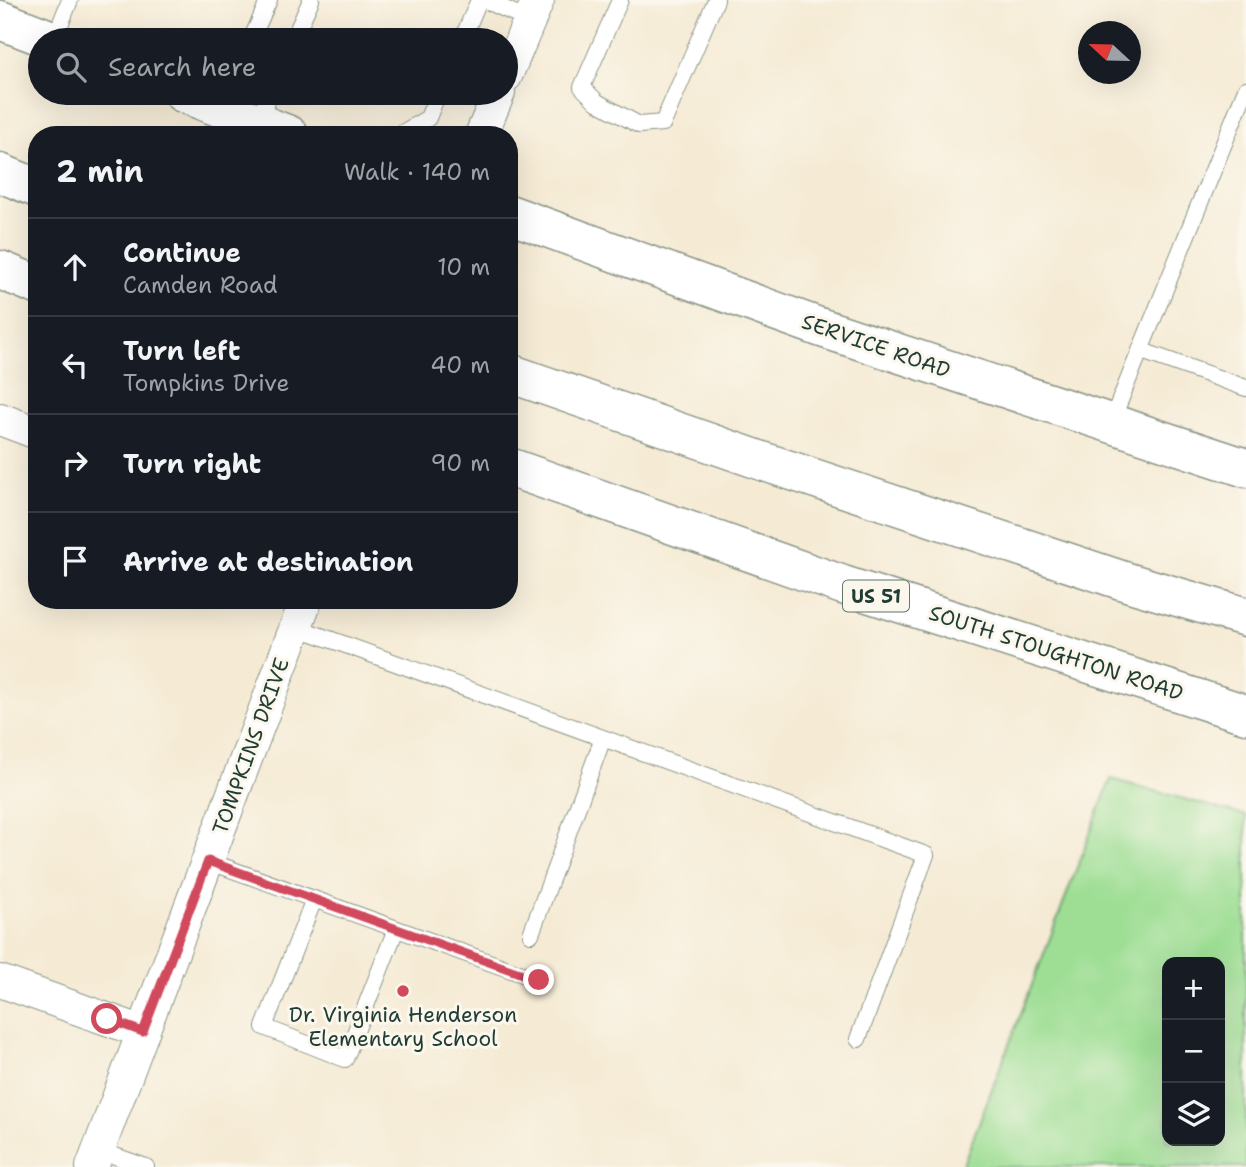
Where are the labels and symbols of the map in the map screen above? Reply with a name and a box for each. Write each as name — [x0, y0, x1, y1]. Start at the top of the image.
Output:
north arrow — [1078, 21, 1141, 84]
street label: SERVICE ROAD — [798, 307, 954, 385]
road number: US 51 — [843, 580, 909, 611]
street label: SOUTH STOUGHTON ROAD — [925, 599, 1187, 707]
street label: TOMPKINS DRIVE — [206, 654, 296, 838]
route end — [523, 964, 554, 995]
marker: Dr. Virginia Henderson Elementary School — [395, 983, 411, 999]
place label: Dr. Virginia Henderson Elementary School — [289, 1001, 517, 1053]
route start — [91, 1003, 122, 1034]

